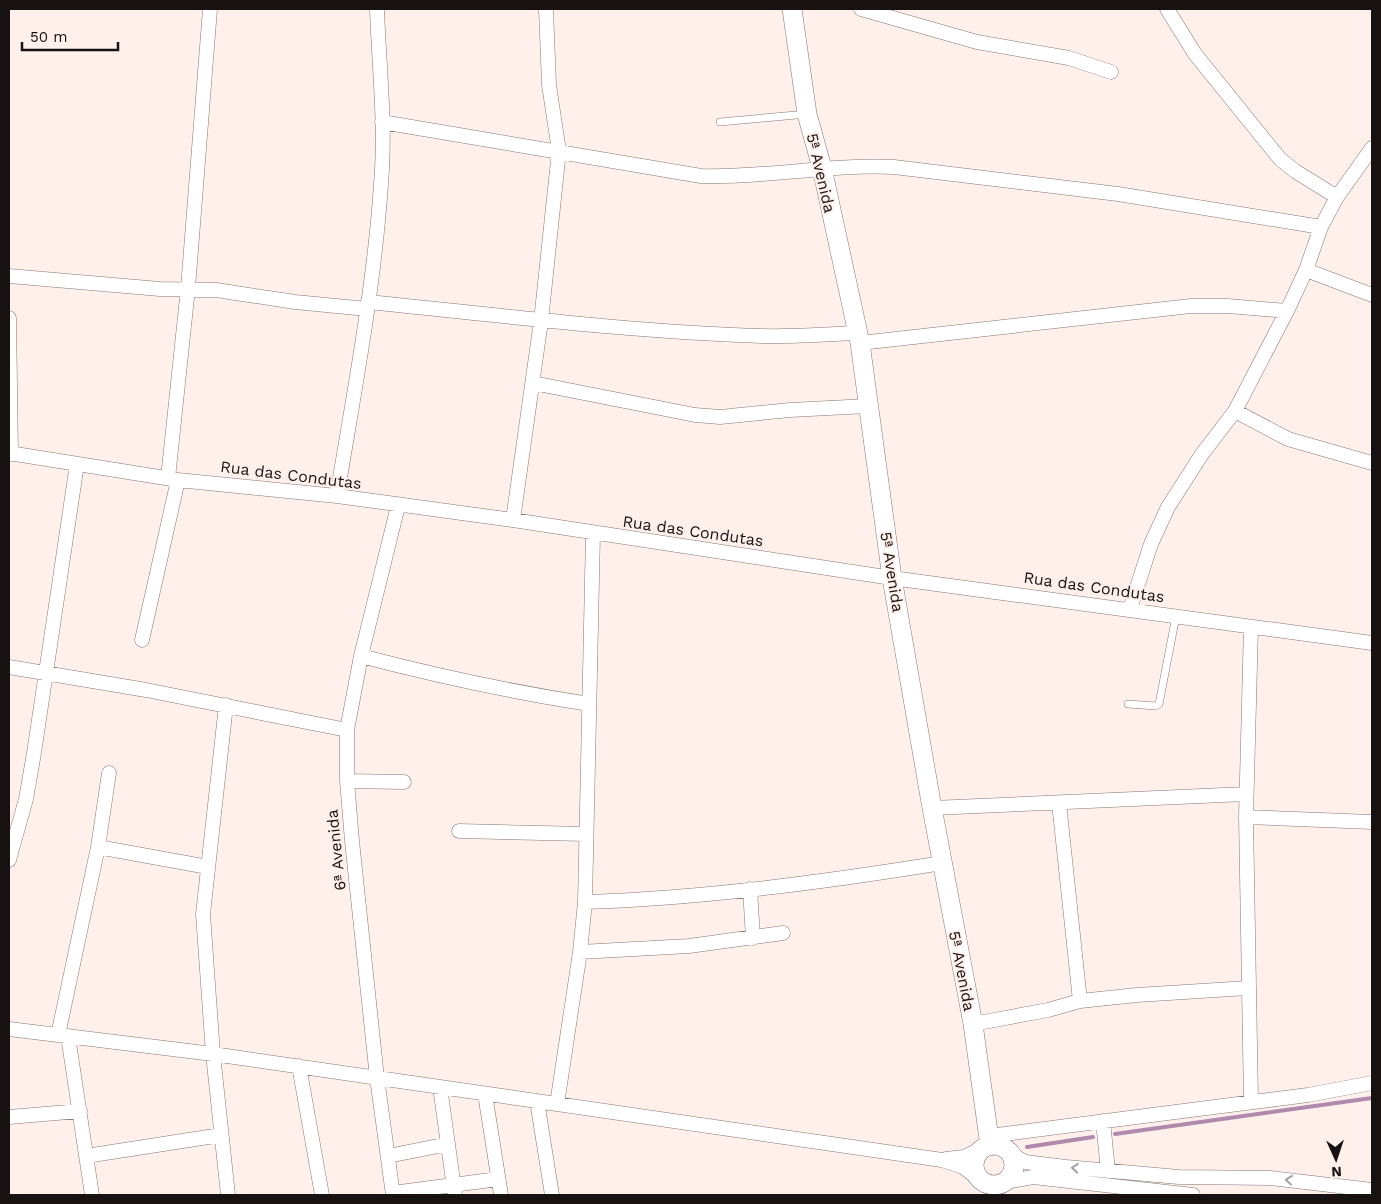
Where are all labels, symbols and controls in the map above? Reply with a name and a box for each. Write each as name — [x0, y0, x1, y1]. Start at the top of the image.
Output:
scale bar — [22, 20, 119, 52]
text: 50 m — [30, 28, 67, 46]
street label: 5ª Avenida — [803, 131, 839, 215]
street label: Rua das Condutas — [219, 457, 363, 493]
street label: Rua das Condutas — [621, 512, 765, 550]
street label: 5ª Avenida — [876, 530, 908, 614]
street label: Rua das Condutas — [1022, 568, 1166, 606]
street label: 6ª Avenida — [322, 808, 350, 892]
street label: 5ª Avenida — [945, 929, 979, 1013]
north arrow — [1311, 1134, 1361, 1184]
one-way arrow — [1070, 1163, 1078, 1174]
text: N — [1331, 1164, 1342, 1180]
one-way arrow — [1285, 1175, 1293, 1186]

